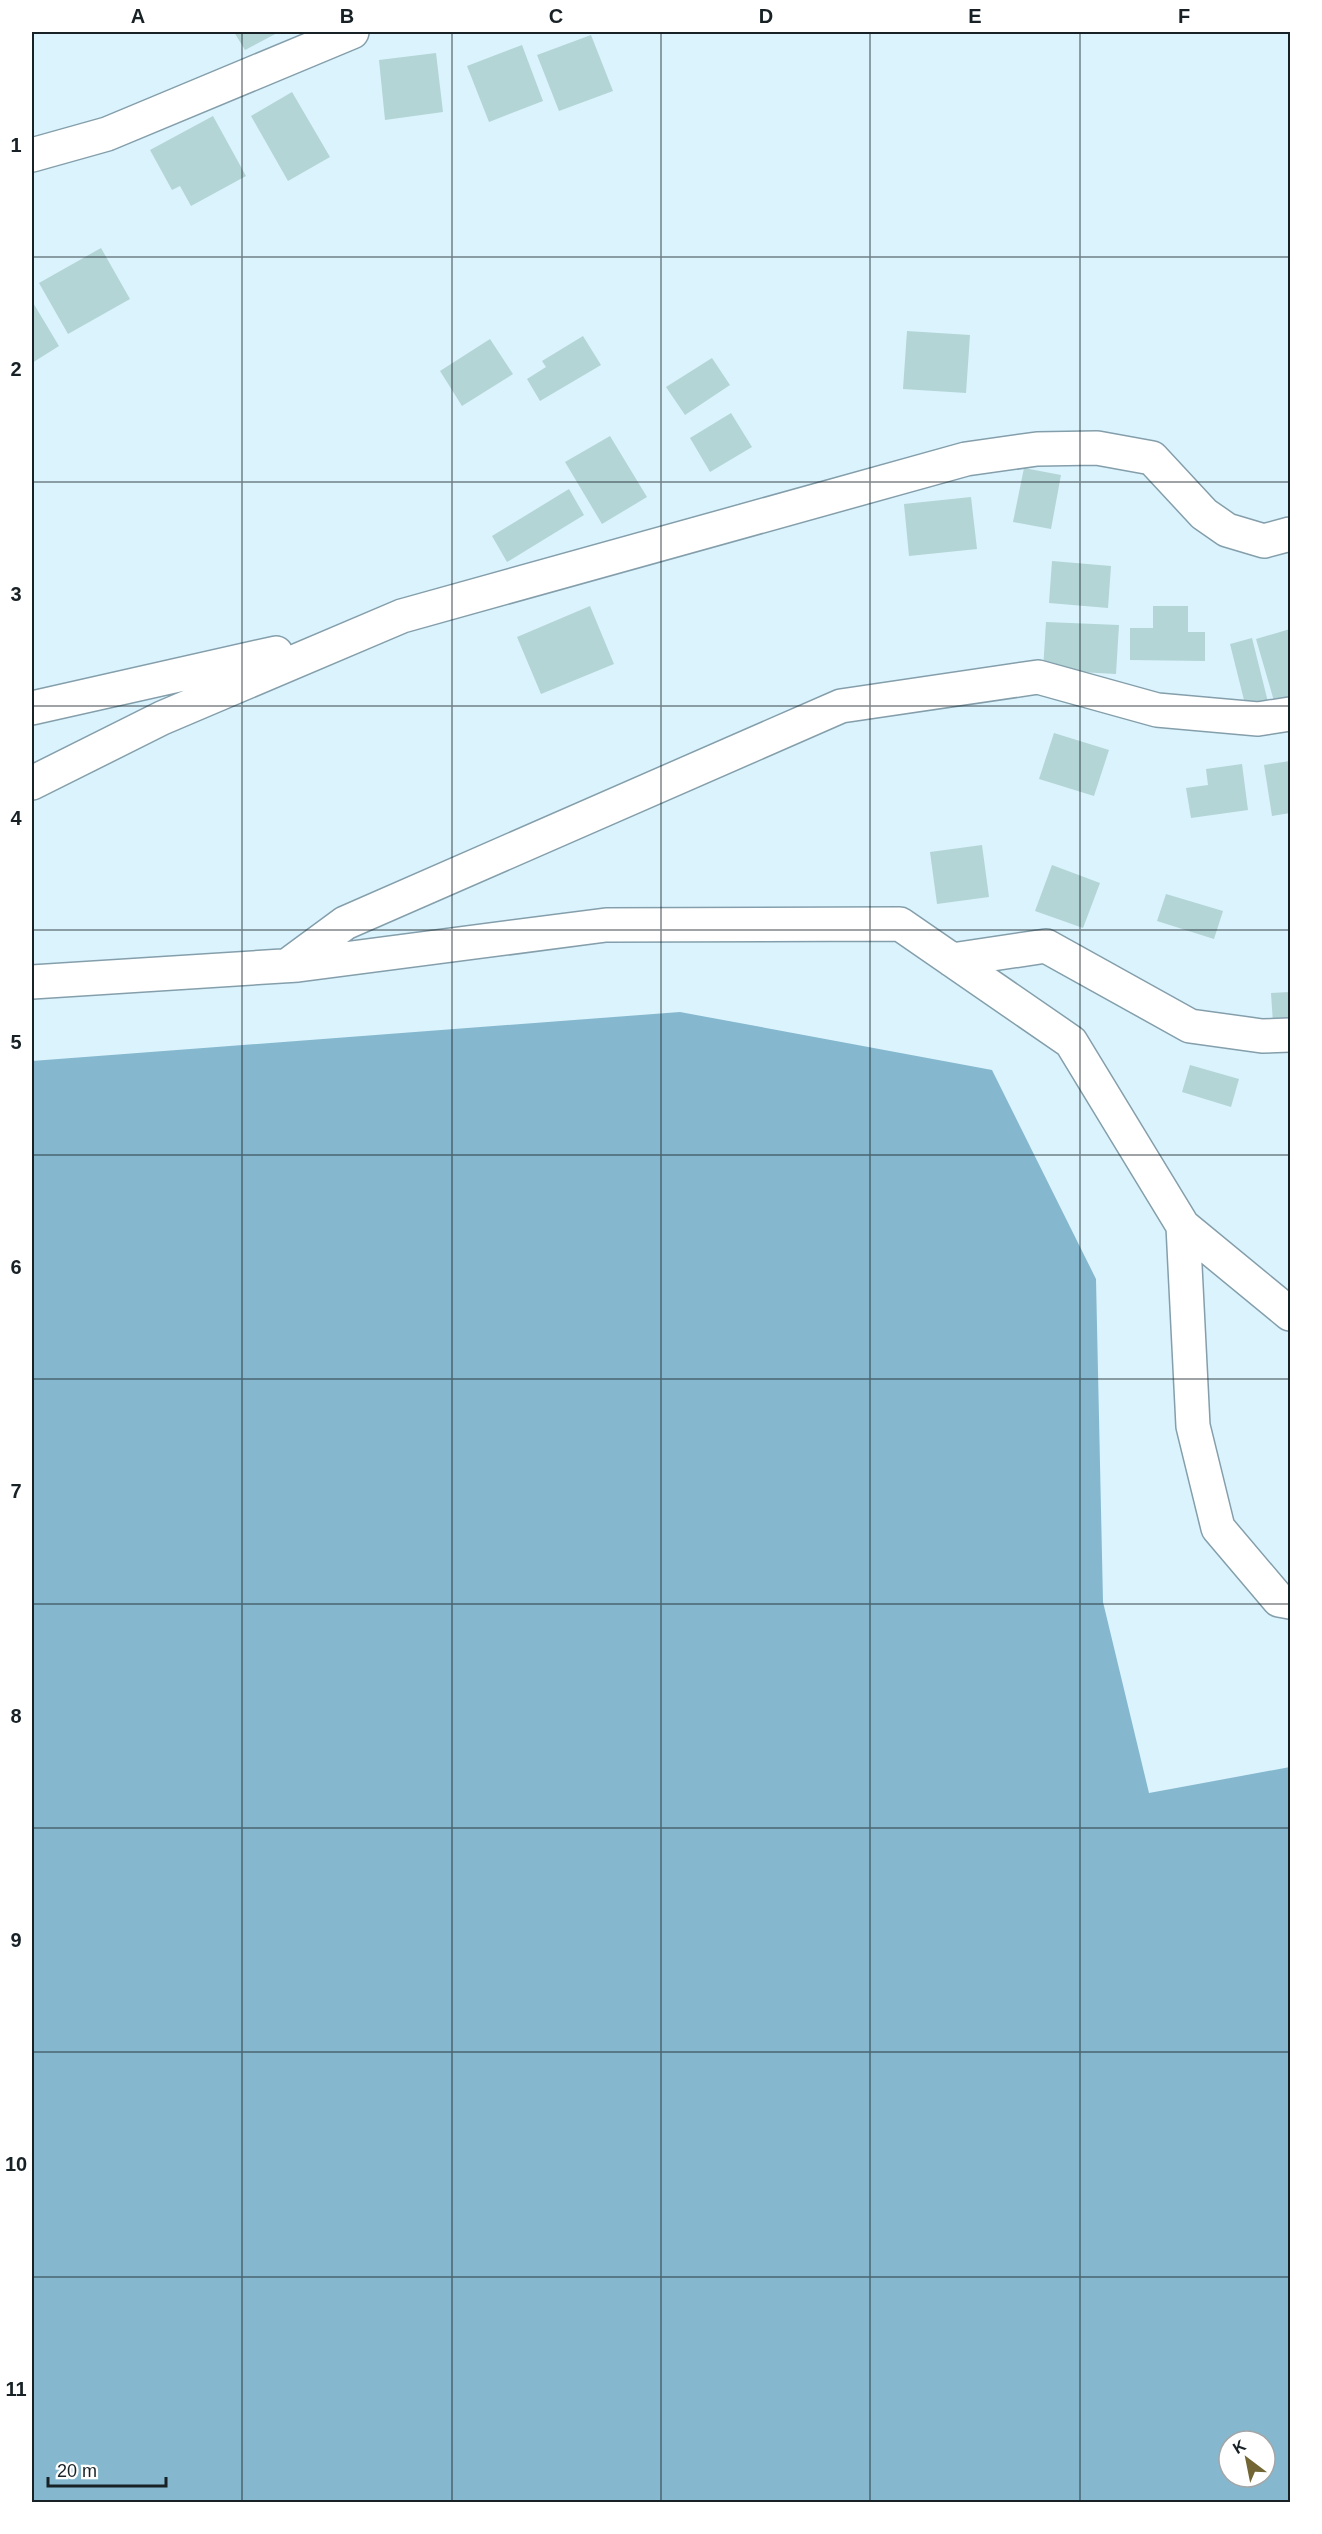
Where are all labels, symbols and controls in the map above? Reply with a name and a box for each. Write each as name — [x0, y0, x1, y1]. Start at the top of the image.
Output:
text: A — [131, 5, 145, 27]
text: B — [340, 5, 354, 27]
text: C — [549, 5, 563, 27]
text: D — [759, 5, 773, 27]
text: E — [968, 5, 982, 27]
text: F — [1178, 5, 1190, 27]
text: 1 — [10, 134, 22, 156]
text: 2 — [10, 358, 22, 380]
text: 3 — [10, 583, 22, 605]
text: 4 — [10, 807, 22, 829]
text: 5 — [10, 1031, 22, 1053]
text: 6 — [10, 1256, 22, 1278]
text: 7 — [10, 1480, 22, 1502]
text: 8 — [10, 1705, 22, 1727]
text: 9 — [10, 1929, 22, 1951]
text: 10 — [5, 2153, 27, 2175]
text: 11 — [5, 2378, 27, 2400]
north arrow — [1217, 2429, 1277, 2489]
text: K — [1230, 2436, 1249, 2457]
scale bar — [48, 2450, 166, 2488]
text: 20 m — [57, 2461, 97, 2481]

